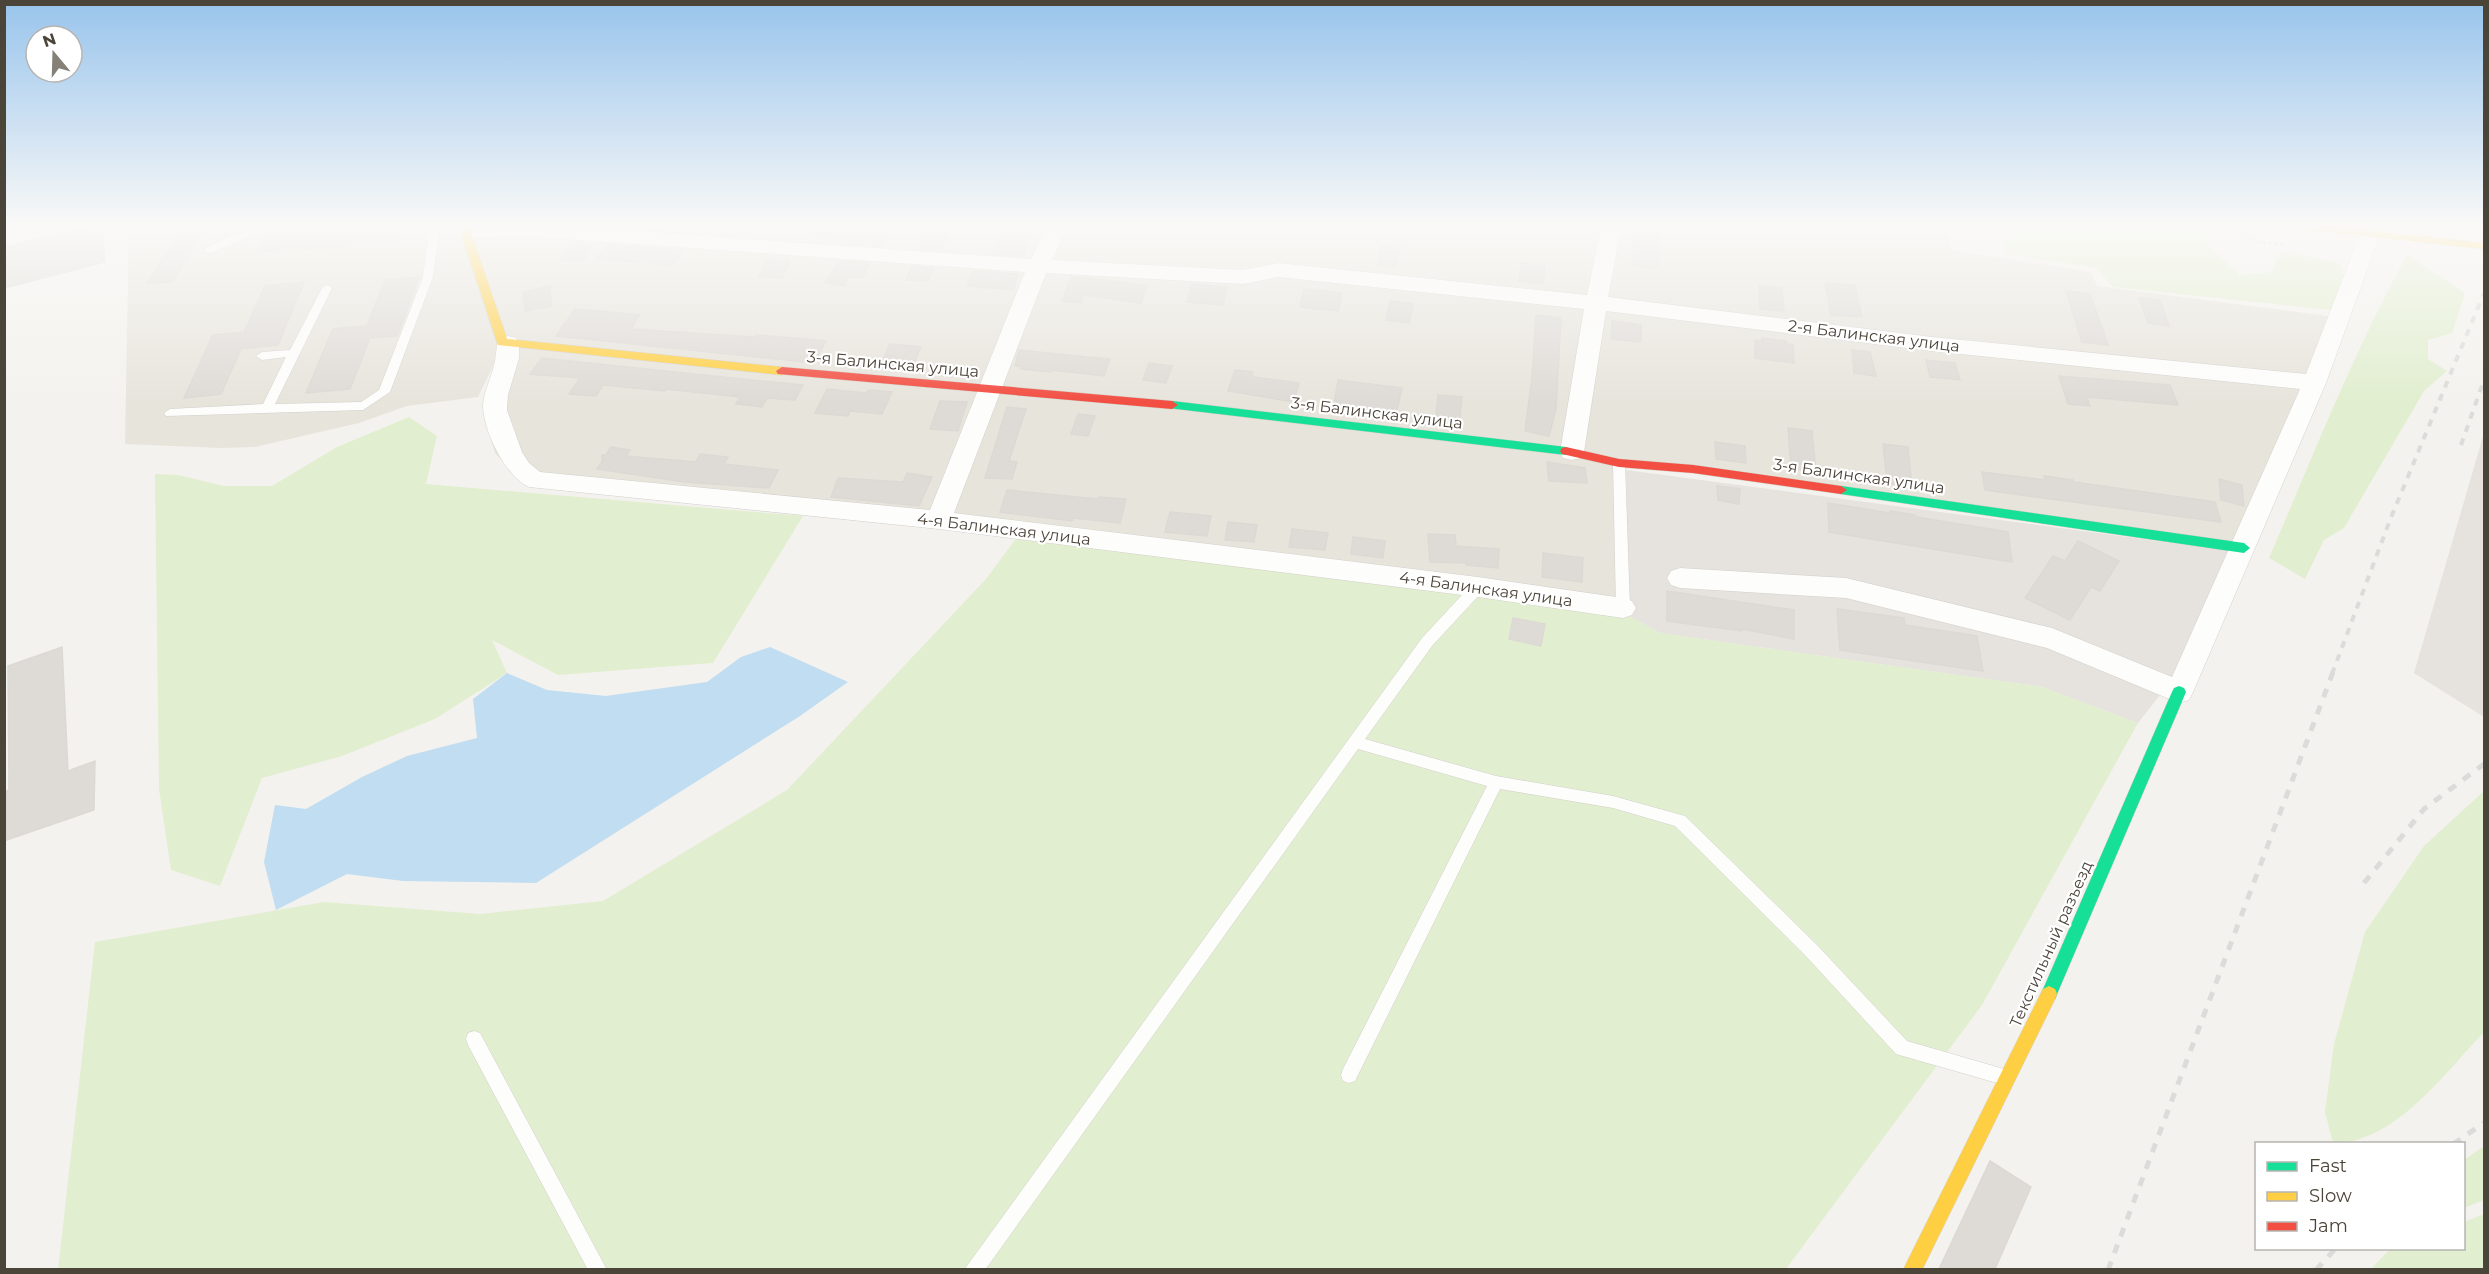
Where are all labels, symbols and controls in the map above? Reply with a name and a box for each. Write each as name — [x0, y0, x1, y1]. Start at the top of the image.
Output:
north arrow — [24, 24, 84, 84]
text: N — [40, 29, 58, 51]
street label: 2-я Балинская улица — [1787, 316, 1961, 356]
street label: 3-я Балинская улица — [806, 347, 980, 381]
street label: 3-я Балинская улица — [1290, 393, 1464, 433]
street label: 3-я Балинская улица — [1772, 455, 1946, 497]
street label: 4-я Балинская улица — [916, 509, 1092, 549]
street label: 4-я Балинская улица — [1398, 567, 1574, 611]
street label: Текстильный разъезд — [2006, 858, 2096, 1030]
legend — [2255, 1142, 2465, 1250]
text: Fast — [2309, 1155, 2347, 1177]
text: Slow — [2309, 1185, 2352, 1207]
text: Jam — [2308, 1215, 2348, 1237]

